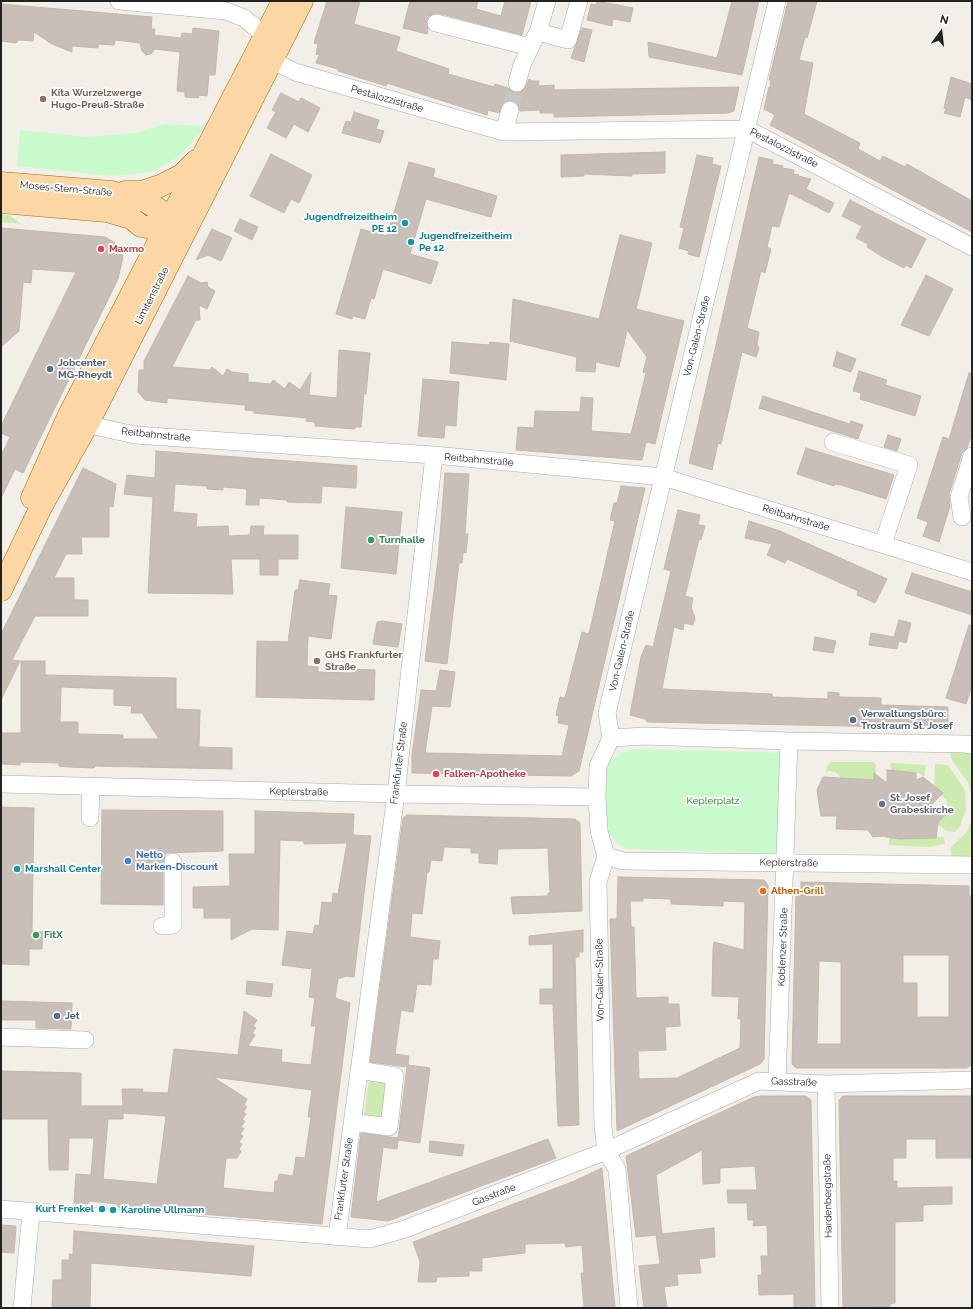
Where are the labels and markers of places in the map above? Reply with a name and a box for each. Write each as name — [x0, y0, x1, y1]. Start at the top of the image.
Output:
place label: Kita Wurzelzwerge Hugo-Preuß-Straße — [51, 87, 144, 110]
marker: Kita Wurzelzwerge Hugo-Preuß-Straße — [38, 94, 48, 104]
place label: Jugendfreizeitheim PE 12 — [304, 211, 397, 234]
marker: Jugendfreizeitheim PE 12 — [400, 218, 410, 228]
place label: Jugendfreizeitheim Pe 12 — [419, 230, 512, 254]
marker: Jugendfreizeitheim Pe 12 — [406, 237, 416, 247]
place label: Maxmo — [109, 243, 144, 255]
marker: Maxmo — [96, 244, 106, 254]
place label: Jobcenter MG-Rheydt — [58, 357, 112, 380]
marker: Jobcenter MG-Rheydt — [45, 364, 55, 374]
place label: Turnhalle — [379, 534, 425, 546]
marker: Turnhalle — [366, 535, 376, 545]
place label: GHS Frankfurter Straße — [325, 649, 402, 672]
marker: GHS Frankfurter Straße — [312, 656, 322, 666]
place label: Verwaltungsbüro: Trostraum St. Josef — [861, 708, 953, 732]
marker: Verwaltungsbüro: Trostraum St. Josef — [848, 715, 858, 725]
place label: Falken-Apotheke — [444, 768, 526, 780]
marker: Falken-Apotheke — [431, 769, 441, 779]
place label: St. Josef Grabeskirche — [890, 792, 954, 816]
marker: St. Josef Grabeskirche — [877, 799, 887, 809]
place label: Netto Marken-Discount — [136, 849, 218, 872]
marker: Netto Marken-Discount — [123, 856, 133, 866]
place label: Marshall Center — [25, 863, 101, 875]
marker: Marshall Center — [12, 864, 22, 874]
place label: Athen-Grill — [771, 885, 824, 897]
marker: Athen-Grill — [758, 886, 768, 896]
place label: FitX — [44, 929, 63, 941]
marker: FitX — [31, 930, 41, 940]
place label: Jet — [65, 1010, 80, 1022]
marker: Jet — [52, 1011, 62, 1021]
place label: Kurt Frenkel — [35, 1203, 94, 1215]
marker: Kurt Frenkel — [97, 1204, 107, 1214]
place label: Karoline Ullmann — [121, 1204, 204, 1216]
marker: Karoline Ullmann — [108, 1205, 118, 1215]

